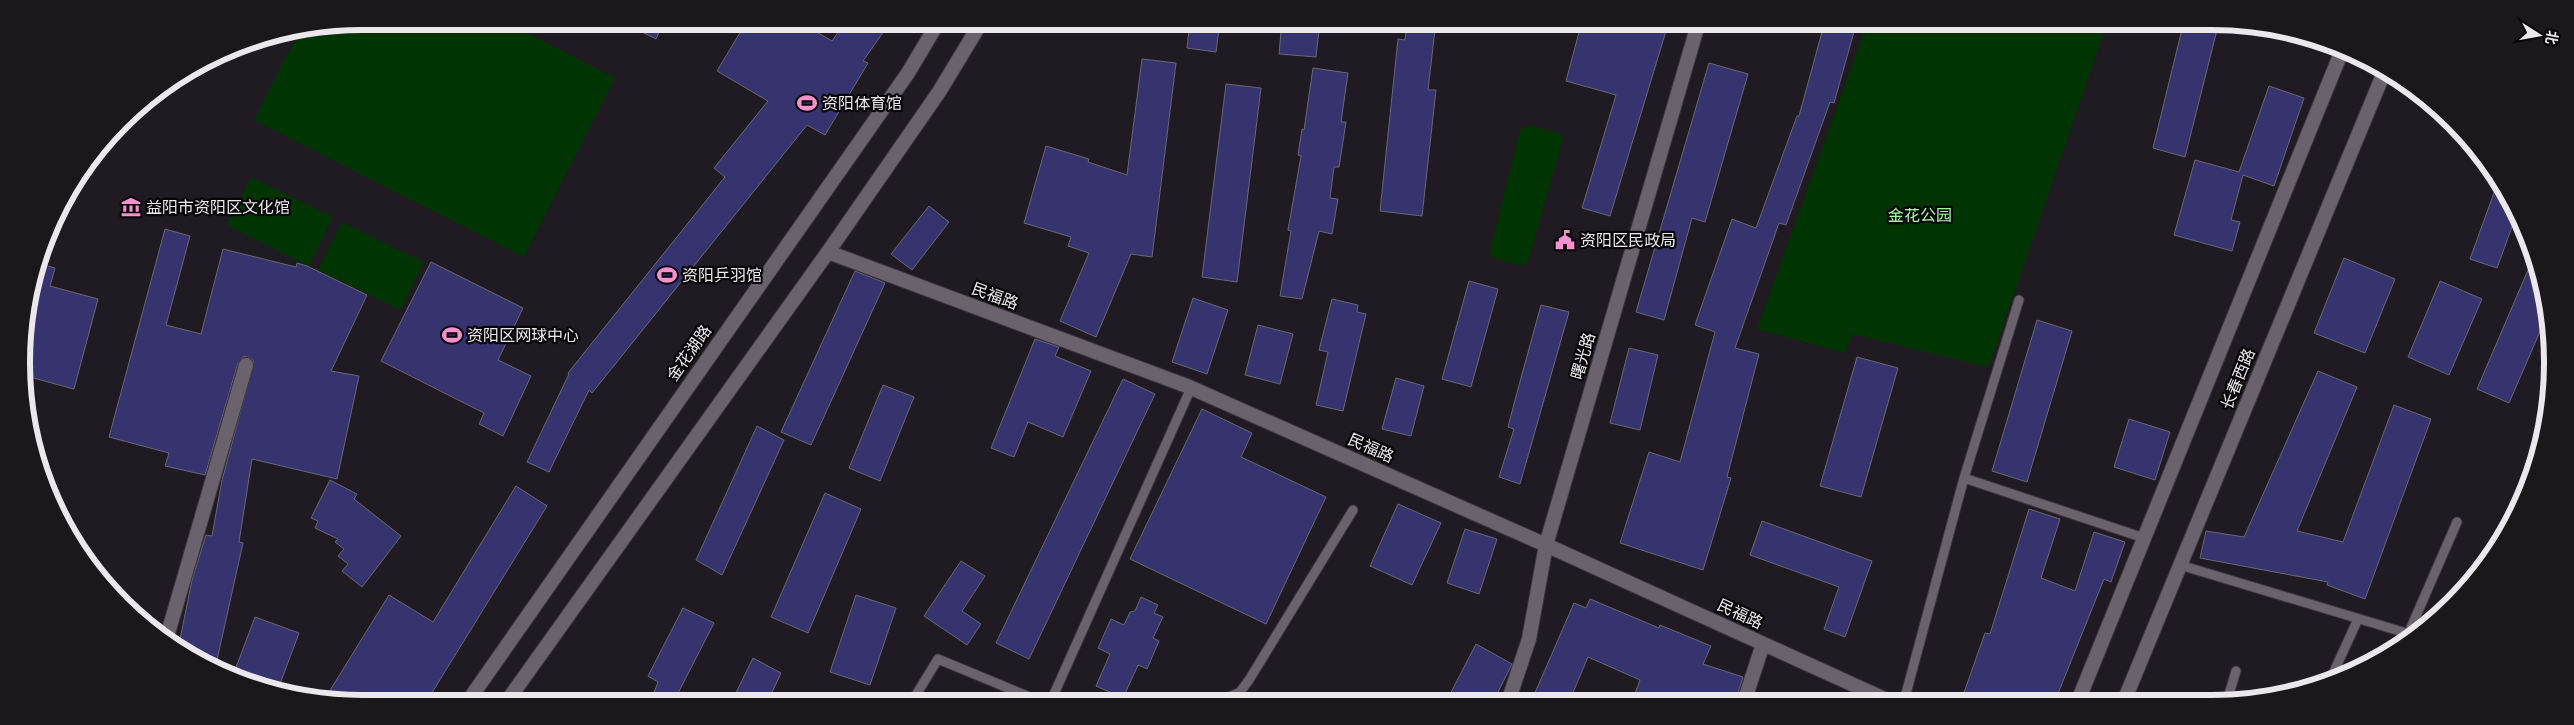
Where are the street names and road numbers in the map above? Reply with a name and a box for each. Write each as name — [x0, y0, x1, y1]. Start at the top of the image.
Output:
street label: 民福路 — [969, 279, 1021, 313]
street label: 金花湖路 — [663, 321, 715, 385]
street label: 曙光路 — [1567, 330, 1599, 382]
street label: 长春西路 — [2217, 346, 2259, 412]
street label: 民福路 — [1345, 430, 1397, 466]
street label: 民福路 — [1714, 595, 1766, 633]

